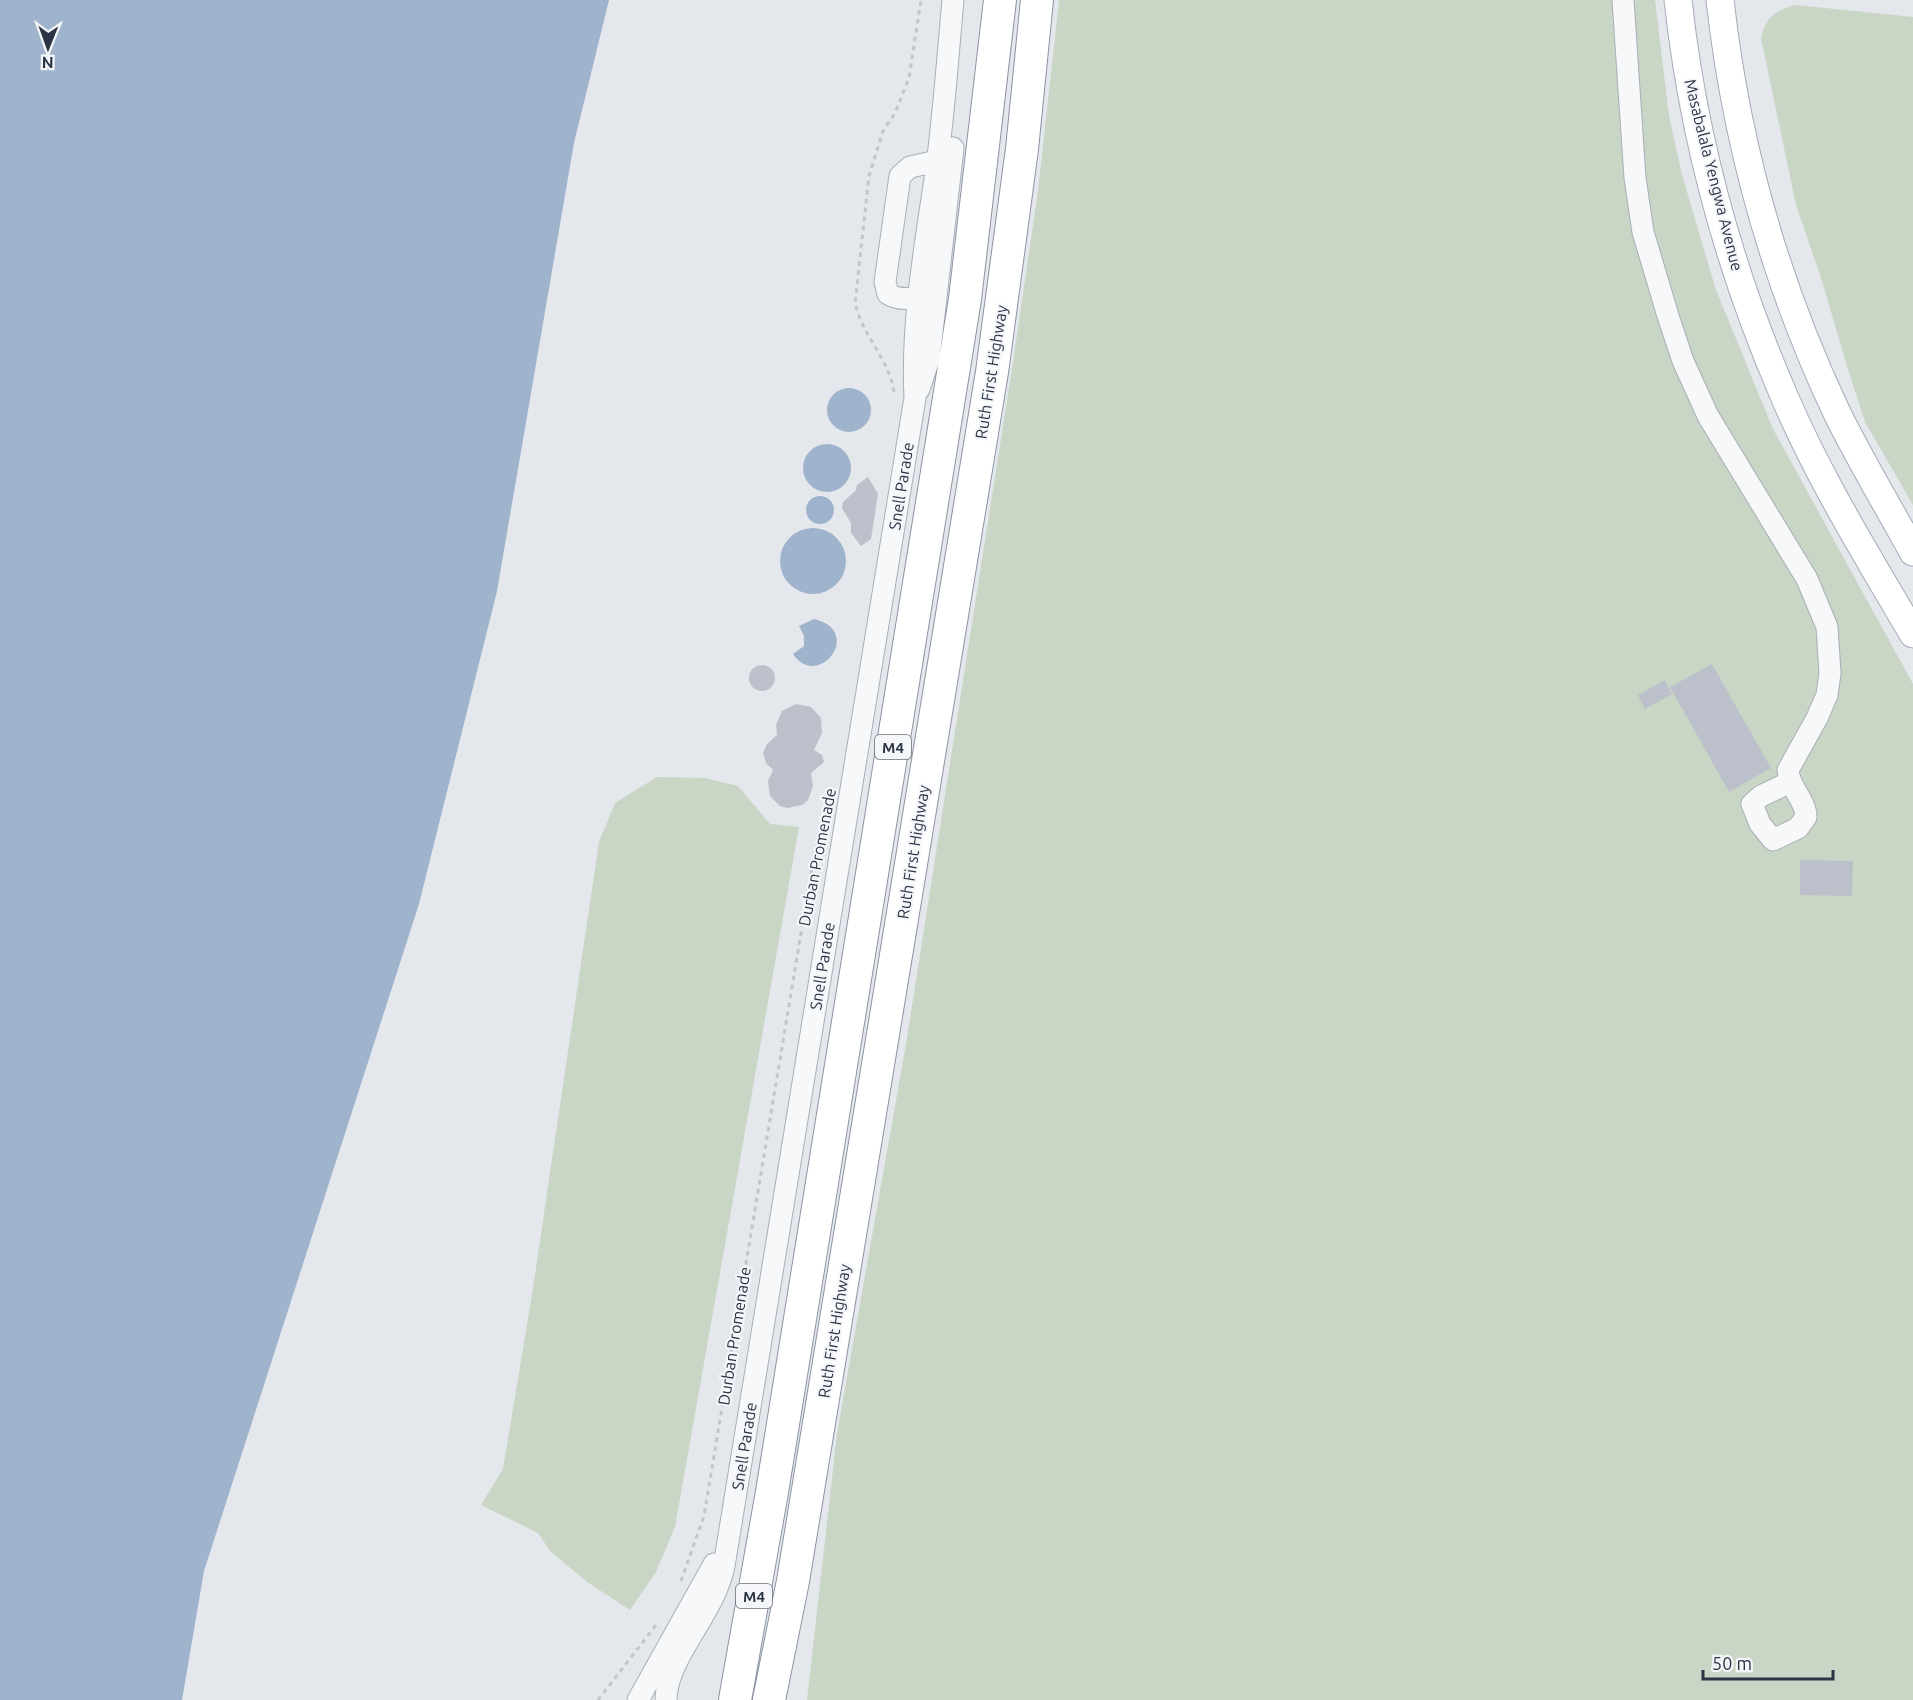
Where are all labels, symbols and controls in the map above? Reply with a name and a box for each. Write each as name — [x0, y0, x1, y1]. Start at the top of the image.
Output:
north arrow — [18, 18, 78, 78]
text: N — [42, 54, 54, 72]
street label: Masabalala Yengwa Avenue — [1681, 77, 1747, 273]
street label: Ruth First Highway — [972, 304, 1011, 440]
street label: Snell Parade — [885, 441, 917, 531]
road number: M4 — [875, 735, 911, 759]
street label: Ruth First Highway — [894, 784, 933, 920]
street label: Durban Promenade — [795, 787, 839, 927]
street label: Snell Parade — [806, 921, 838, 1011]
street label: Ruth First Highway — [815, 1263, 854, 1399]
street label: Durban Promenade — [714, 1265, 754, 1407]
street label: Snell Parade — [728, 1401, 760, 1491]
road number: M4 — [736, 1584, 772, 1608]
scale bar — [1703, 1643, 1834, 1681]
text: 50 m — [1712, 1653, 1752, 1673]

